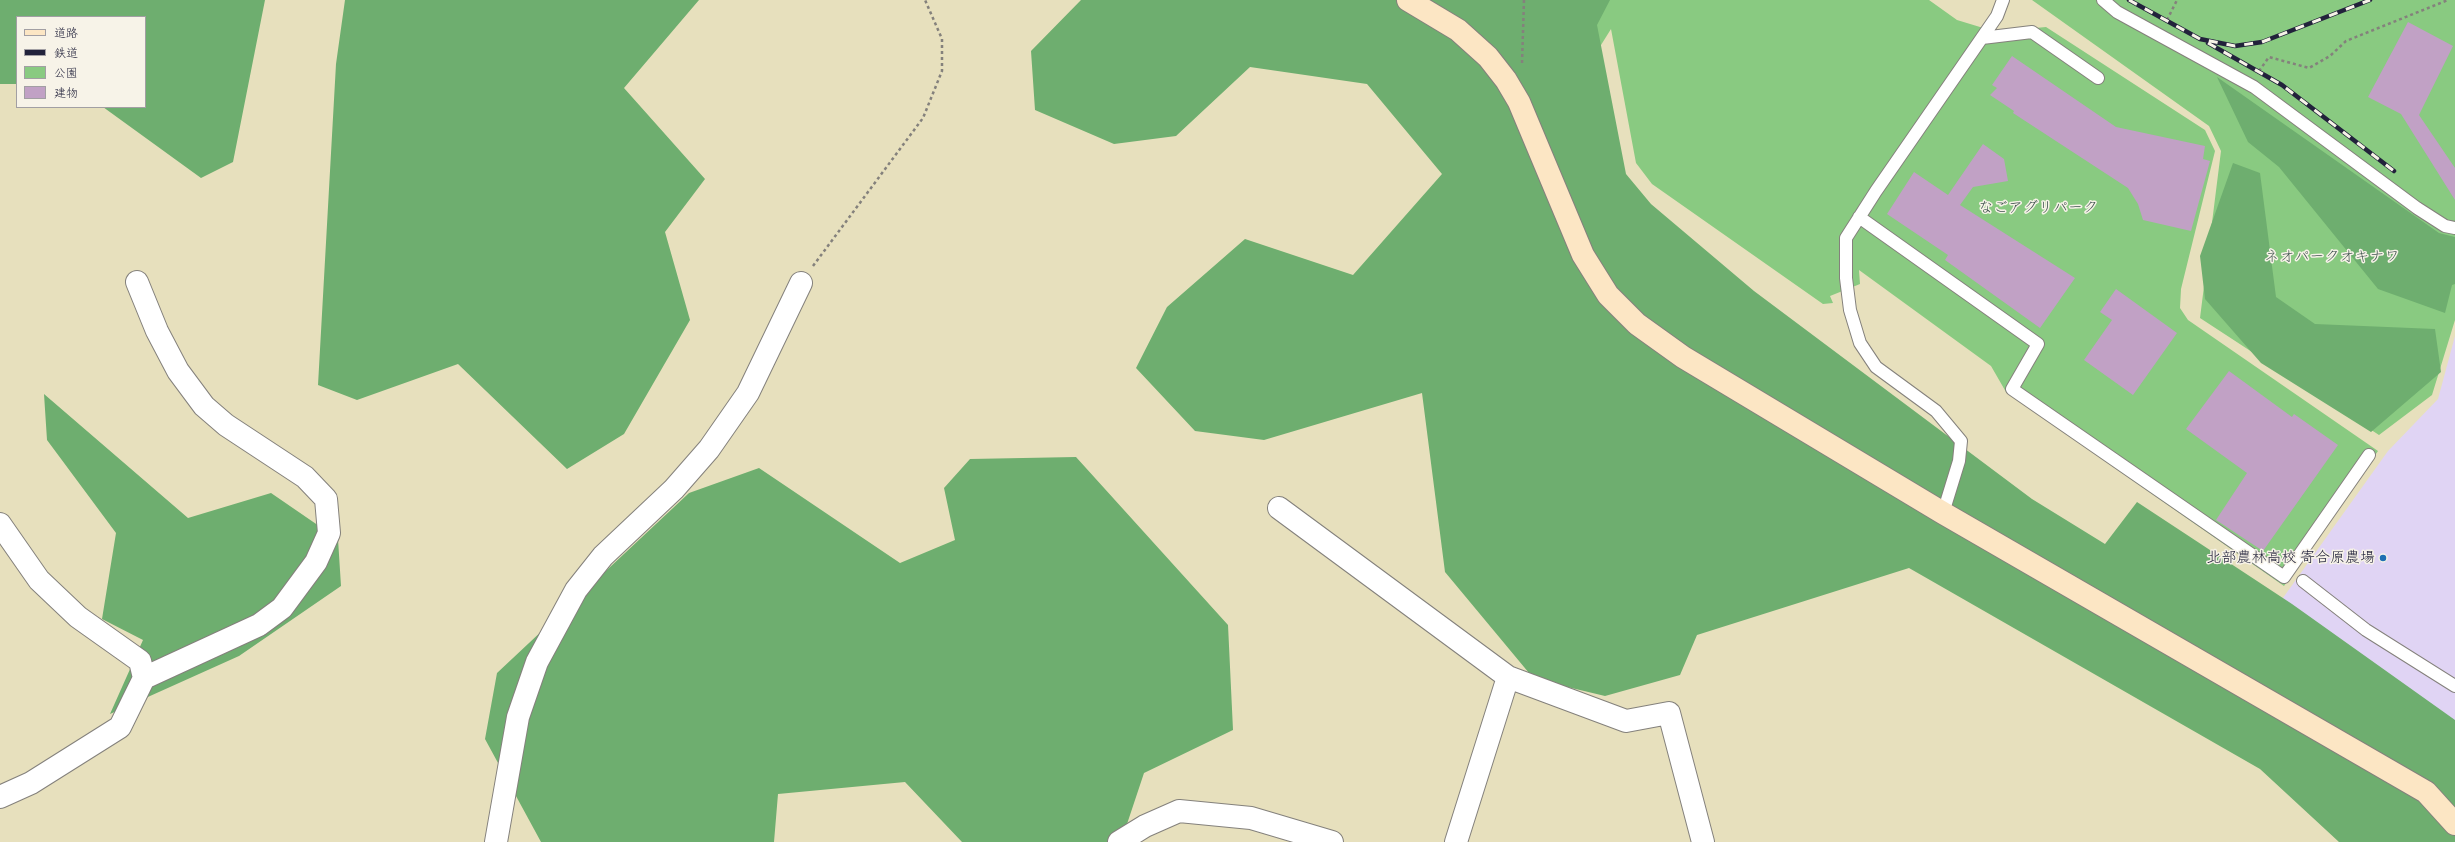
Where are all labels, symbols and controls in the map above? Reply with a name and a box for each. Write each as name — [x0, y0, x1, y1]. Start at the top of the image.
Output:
legend — [16, 16, 146, 108]
text: 道路 — [54, 24, 78, 41]
text: 鉄道 — [54, 44, 78, 61]
text: 公園 — [54, 64, 78, 81]
text: 建物 — [54, 84, 78, 101]
park label: なごアグリパーク — [1978, 199, 2098, 217]
park label: ネオパークオキナワ — [2265, 248, 2399, 266]
place label: 北部農林高校 寄合原農場 — [2207, 549, 2375, 567]
marker: 北部農林高校 寄合原農場 — [2378, 553, 2388, 563]

